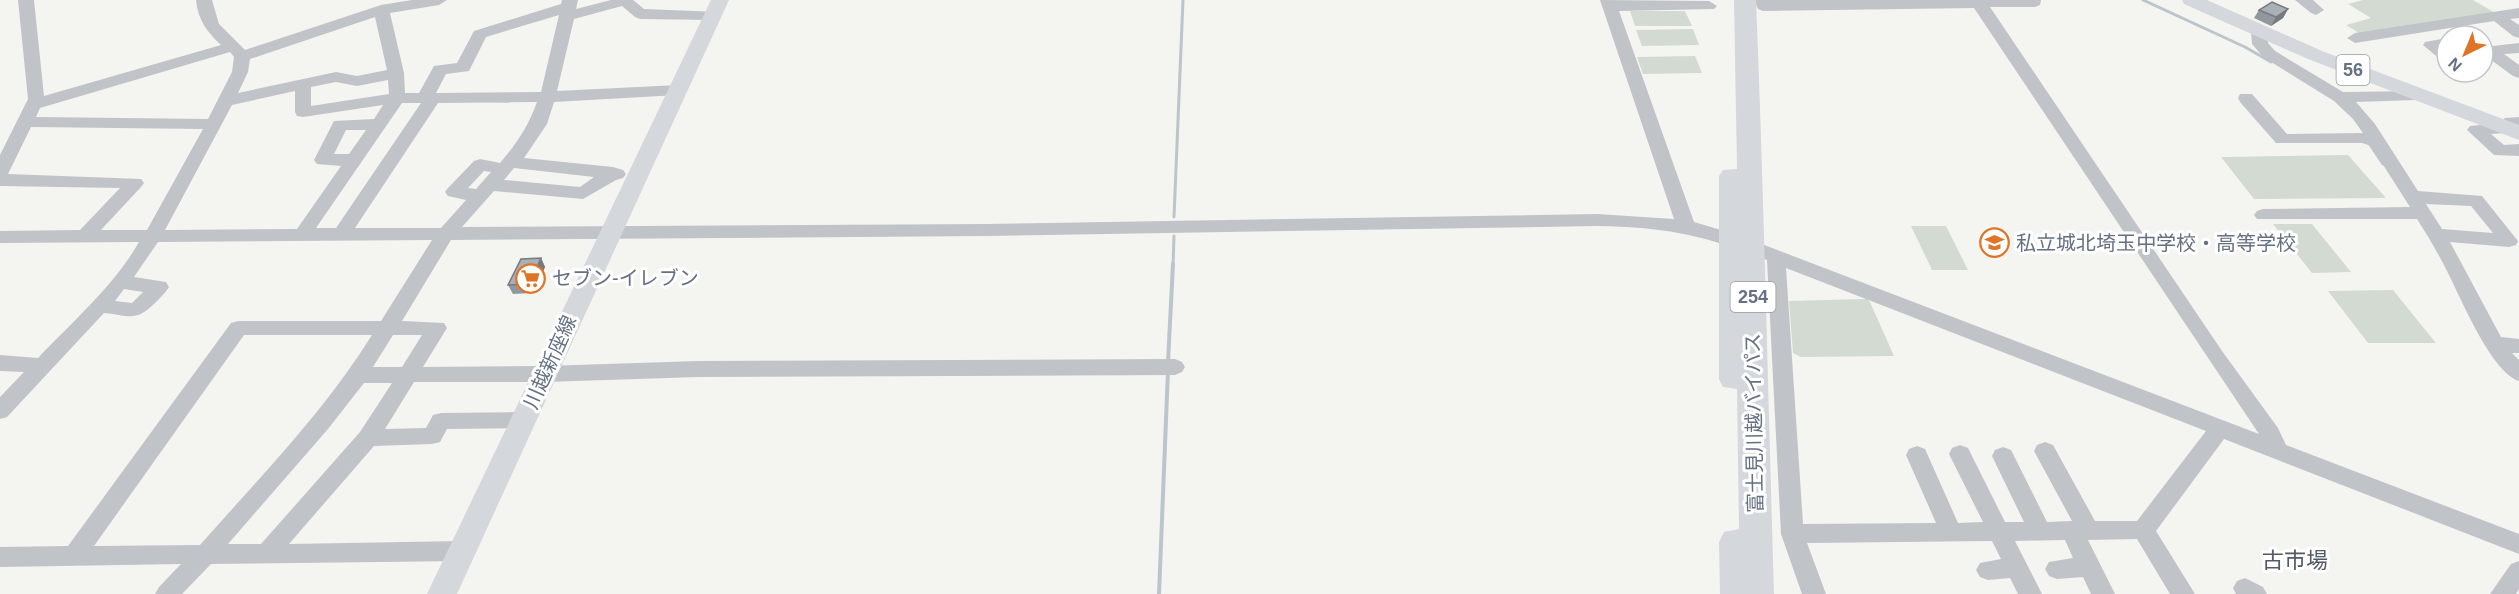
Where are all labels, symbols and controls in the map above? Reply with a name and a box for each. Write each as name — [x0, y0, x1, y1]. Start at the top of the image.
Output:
north arrow — [2435, 24, 2495, 84]
text: N — [2445, 54, 2465, 75]
road number: 56 — [2336, 55, 2370, 85]
school or university icon: 私立城北埼玉中学校・高等学校 — [1979, 227, 2011, 259]
place label: 私立城北埼玉中学校・高等学校 — [2016, 232, 2296, 254]
supermarket icon: セブン-イレブン — [515, 262, 547, 294]
place label: セブン-イレブン — [552, 267, 699, 289]
road number: 254 — [1730, 282, 1776, 312]
street label: 川越新座線 — [520, 312, 580, 412]
street label: 富士見川越バイパス — [1741, 333, 1767, 513]
district label: 古市場 — [2262, 548, 2328, 573]

